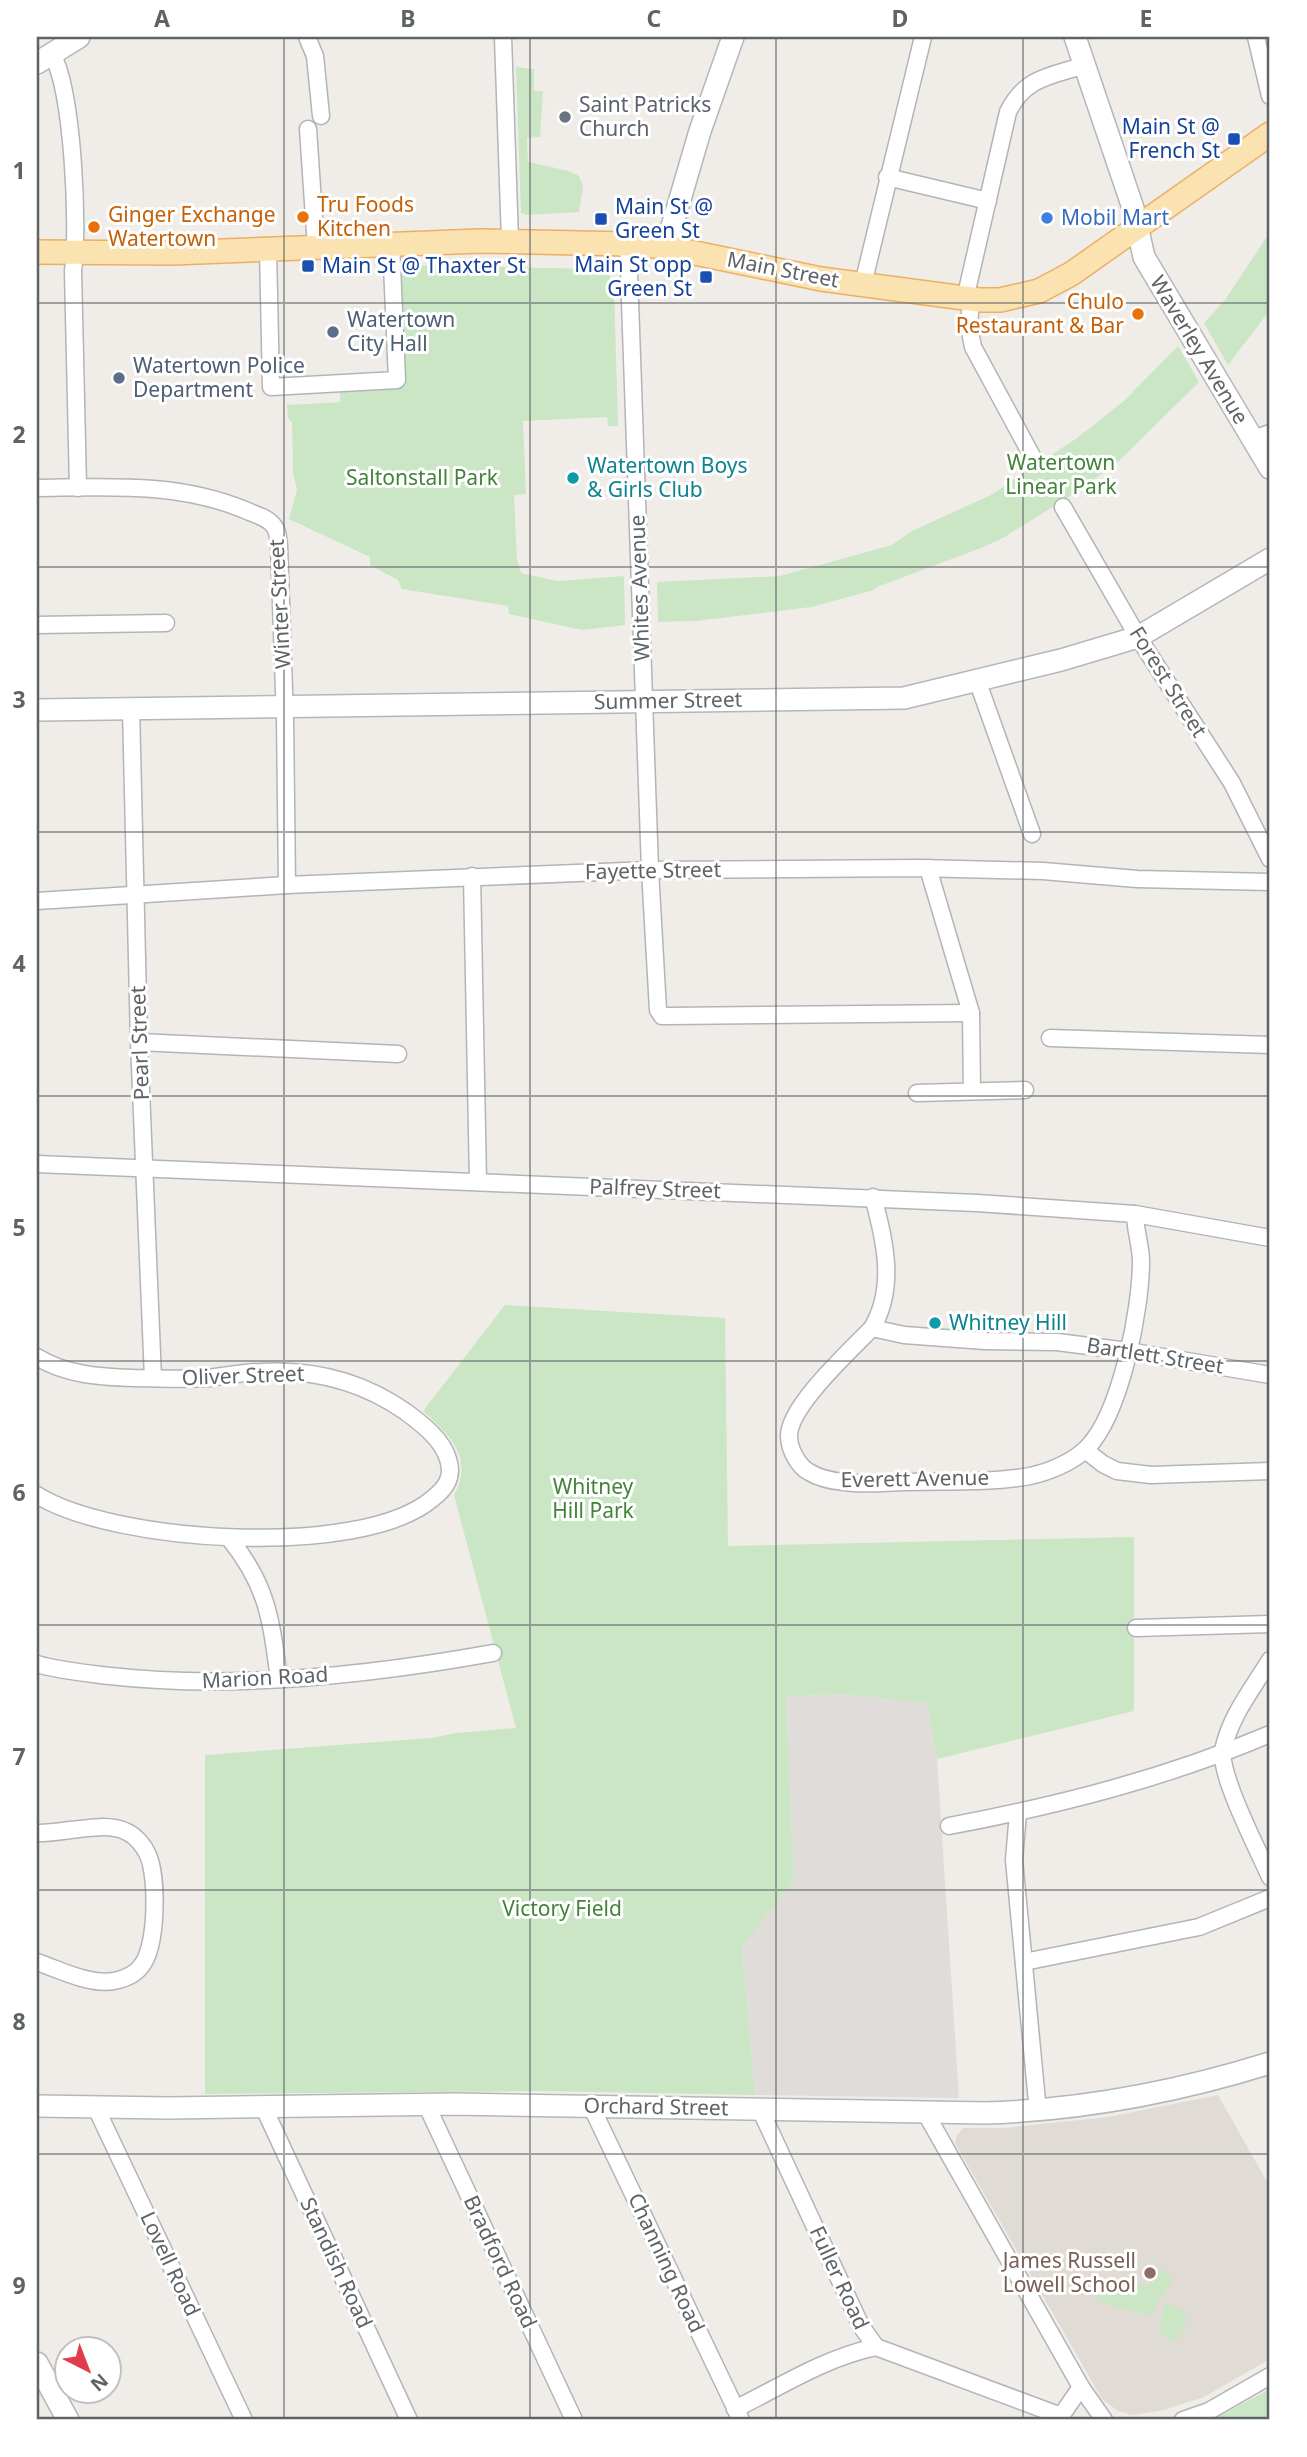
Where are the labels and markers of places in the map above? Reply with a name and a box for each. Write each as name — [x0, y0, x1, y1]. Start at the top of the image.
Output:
place label: Saint Patricks Church — [579, 90, 711, 142]
marker: Saint Patricks Church — [557, 109, 573, 125]
place label: Main St @ French St — [1122, 112, 1220, 164]
marker: Main St @ French St — [1226, 131, 1242, 147]
place label: Tru Foods Kitchen — [317, 190, 414, 242]
place label: Main St @ Green St — [615, 192, 713, 244]
place label: Ginger Exchange Watertown — [108, 200, 276, 252]
place label: Mobil Mart — [1061, 203, 1169, 231]
marker: Tru Foods Kitchen — [295, 209, 311, 225]
marker: Mobil Mart — [1039, 210, 1055, 226]
marker: Main St @ Green St — [593, 211, 609, 227]
marker: Ginger Exchange Watertown — [86, 219, 102, 235]
place label: Main St opp Green St — [574, 250, 692, 302]
place label: Main St @ Thaxter St — [322, 251, 526, 279]
marker: Main St @ Thaxter St — [300, 258, 316, 274]
marker: Main St opp Green St — [698, 269, 714, 285]
place label: Chulo Restaurant & Bar — [956, 287, 1124, 339]
place label: Watertown City Hall — [347, 305, 455, 357]
marker: Chulo Restaurant & Bar — [1130, 306, 1146, 322]
marker: Watertown City Hall — [325, 324, 341, 340]
place label: Watertown Police Department — [133, 351, 305, 403]
marker: Watertown Police Department — [111, 370, 127, 386]
place label: Watertown Boys & Girls Club — [587, 451, 748, 503]
marker: Watertown Boys & Girls Club — [565, 470, 581, 486]
place label: Whitney Hill — [949, 1308, 1067, 1336]
marker: Whitney Hill — [927, 1315, 943, 1331]
place label: James Russell Lowell School — [1001, 2246, 1136, 2298]
marker: James Russell Lowell School — [1142, 2265, 1158, 2281]

